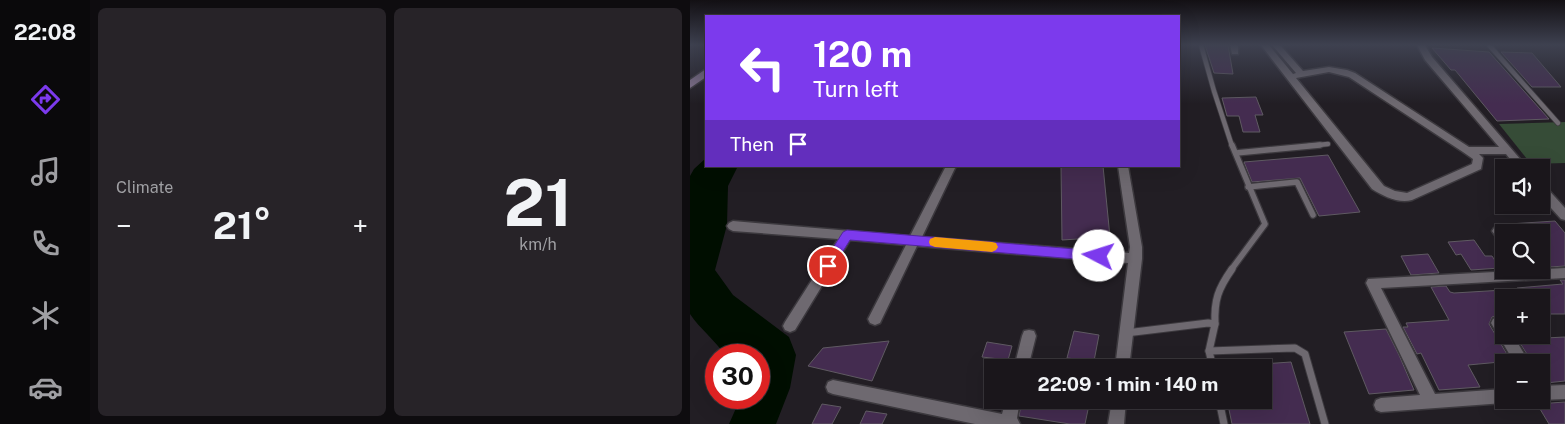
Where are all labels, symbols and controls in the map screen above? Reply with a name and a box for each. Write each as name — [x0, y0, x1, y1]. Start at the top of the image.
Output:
text: 22:08 — [14, 19, 76, 45]
text: 120 m — [813, 34, 912, 75]
icon: left — [730, 35, 795, 100]
text: Turn left — [813, 76, 899, 102]
icon: directions — [28, 82, 63, 117]
icon: arrive — [784, 130, 812, 158]
text: Then — [730, 133, 774, 155]
icon: music — [28, 154, 63, 189]
map controls — [1495, 159, 1550, 409]
button: sound — [1495, 159, 1550, 214]
text: 21 — [503, 164, 573, 241]
text: Climate — [116, 178, 173, 197]
text: 21° — [213, 203, 271, 248]
text: − — [116, 209, 132, 242]
text: + — [352, 209, 368, 242]
button: search — [1495, 224, 1550, 279]
icon: phone — [28, 226, 63, 261]
position arrow — [1072, 229, 1124, 281]
text: km/h — [519, 235, 557, 254]
pin — [807, 245, 849, 287]
icon: arrive — [814, 252, 842, 280]
button: + — [1495, 289, 1550, 344]
icon: climate — [28, 298, 63, 333]
speed limit sign: 30 — [705, 344, 770, 409]
button: − — [1495, 354, 1550, 409]
icon: car — [28, 370, 63, 405]
text: 22:09 · 1 min · 140 m — [1038, 373, 1218, 395]

